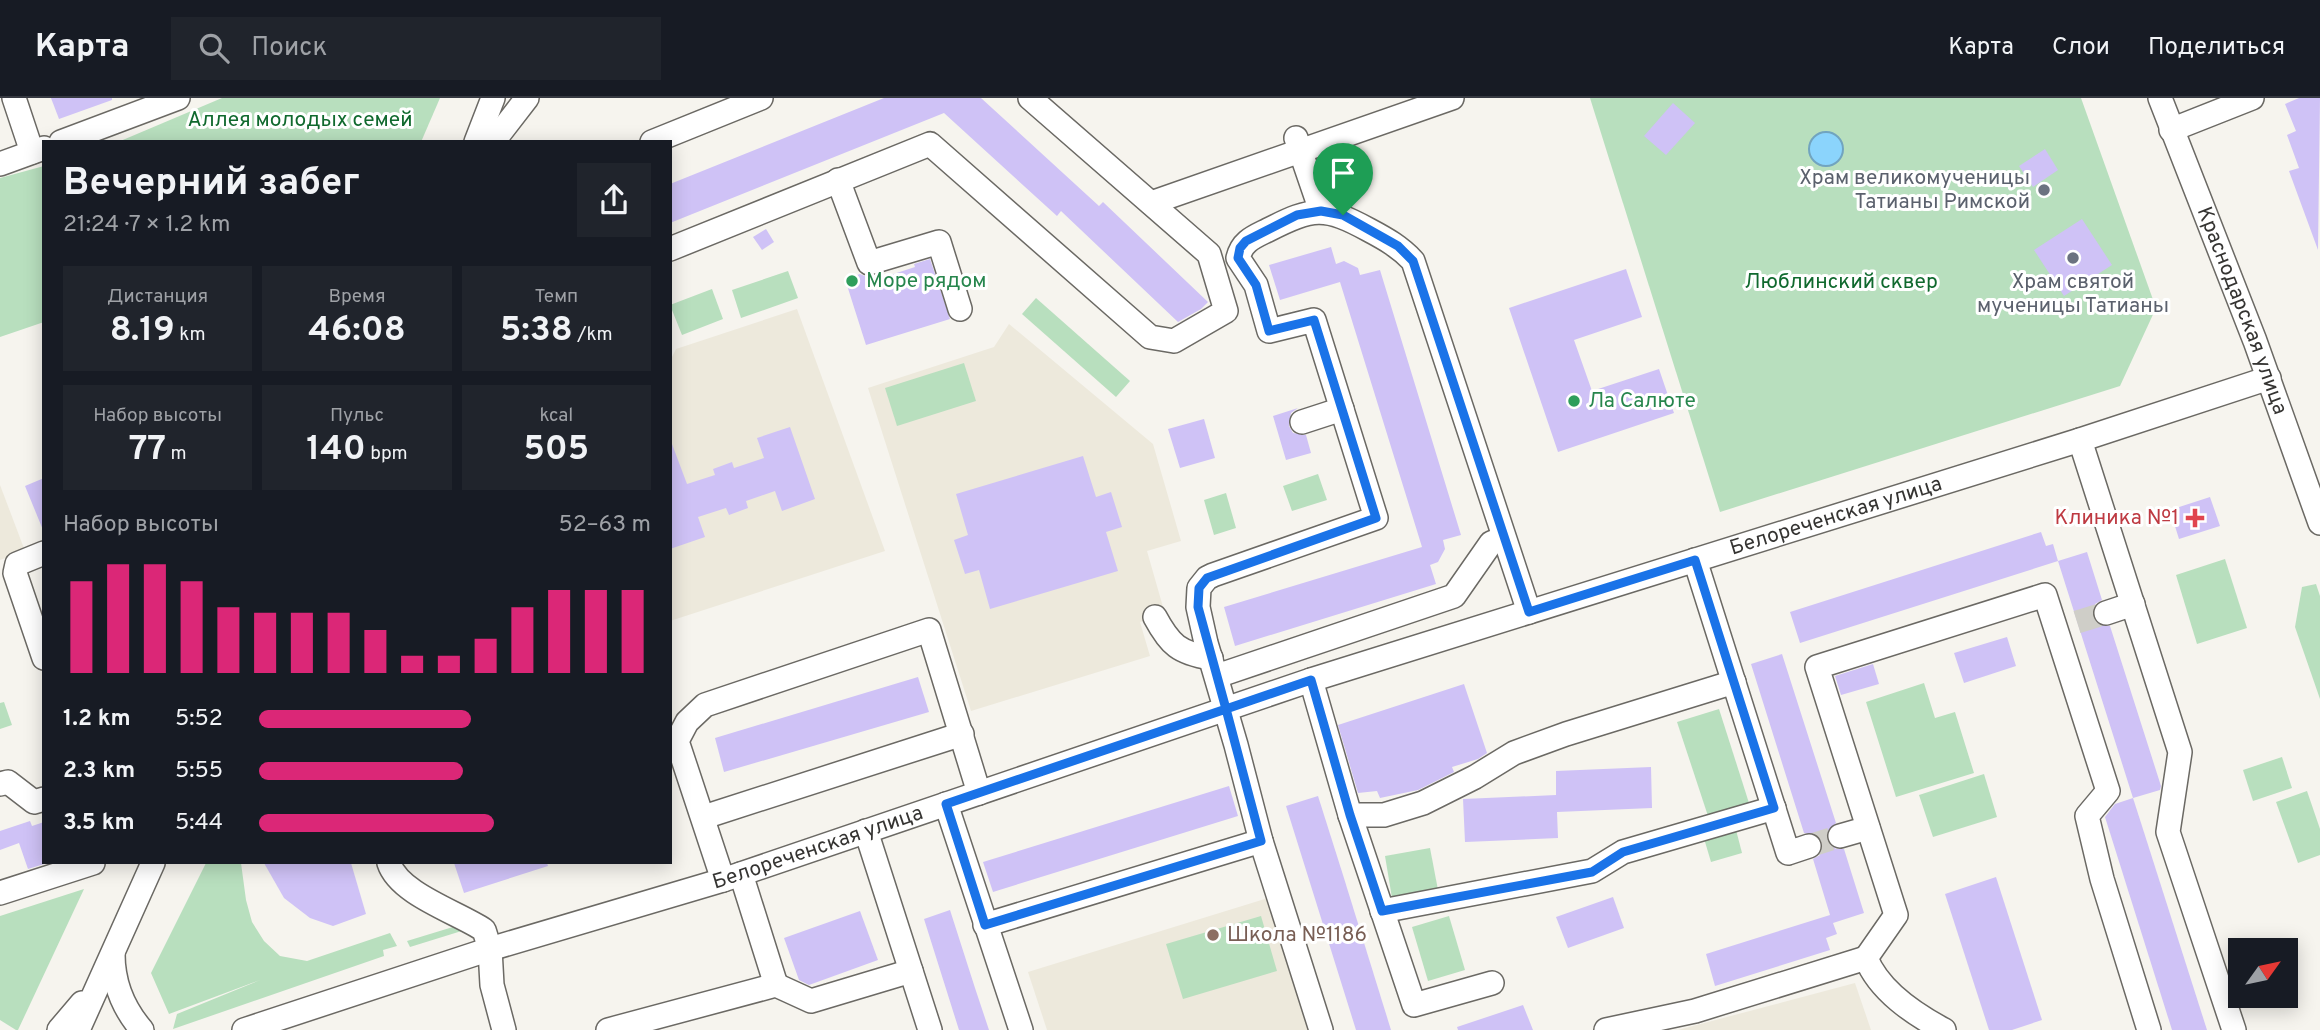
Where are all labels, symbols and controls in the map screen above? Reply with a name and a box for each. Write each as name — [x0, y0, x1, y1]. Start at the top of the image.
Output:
search box — [171, 17, 661, 80]
text: Карта — [35, 27, 129, 69]
icon: search — [195, 29, 233, 67]
text: Поиск — [251, 32, 327, 65]
text: Карта — [1948, 33, 2014, 63]
text: Слои — [2052, 33, 2110, 63]
text: Поделиться — [2148, 33, 2285, 63]
park label: Аллея молодых семей — [187, 107, 413, 134]
pin — [1313, 143, 1373, 215]
icon: arrive — [1324, 154, 1362, 192]
text: Вечерний забег — [63, 160, 360, 209]
button: share — [577, 163, 651, 237]
place label: Храм великомученицы Татианы Римской — [1799, 165, 2030, 216]
marker: Храм великомученицы Татианы Римской — [2036, 182, 2052, 198]
street label: Краснодарская улица — [2190, 203, 2294, 418]
text: 21:24 · 7 × 1.2 km — [63, 211, 231, 240]
marker: Храм святой мученицы Татианы — [2065, 250, 2081, 266]
place label: Море рядом — [866, 268, 987, 295]
park label: Люблинский сквер — [1744, 269, 1938, 296]
place label: Храм святой мученицы Татианы — [1977, 269, 2169, 320]
marker: Море рядом — [844, 273, 860, 289]
text: Дистанция — [107, 285, 208, 309]
text: Время — [328, 285, 386, 309]
text: Темп — [534, 285, 578, 309]
text: 8.19 — [110, 309, 175, 353]
text: 46:08 — [308, 309, 406, 353]
text: 5:38 — [500, 309, 573, 353]
text: km — [175, 323, 206, 347]
text: /km — [573, 323, 613, 347]
place label: Ла Салюте — [1588, 388, 1696, 415]
marker: Ла Салюте — [1566, 393, 1582, 409]
text: Набор высоты — [93, 404, 222, 428]
text: Пульс — [330, 404, 384, 428]
text: kcal — [539, 404, 573, 428]
text: 77 — [129, 428, 166, 472]
text: 140 — [306, 428, 366, 472]
text: 505 — [523, 428, 589, 472]
text: m — [166, 442, 187, 466]
text: bpm — [366, 442, 408, 466]
street label: Белореченская улица — [1727, 470, 1945, 562]
place label: Клиника №1 — [2055, 505, 2179, 532]
marker: Клиника №1 — [2185, 508, 2205, 528]
text: Набор высоты — [63, 511, 219, 540]
text: 52–63 m — [559, 511, 651, 540]
text: 1.2 km — [63, 705, 131, 734]
text: 5:52 — [175, 705, 223, 734]
text: 2.3 km — [63, 757, 135, 786]
text: 5:55 — [175, 757, 223, 786]
street label: Белореченская улица — [709, 799, 927, 896]
text: 3.5 km — [63, 809, 135, 838]
text: 5:44 — [175, 809, 223, 838]
place label: Школа №1186 — [1227, 922, 1367, 949]
marker: Школа №1186 — [1205, 927, 1221, 943]
north arrow — [2228, 938, 2298, 1008]
map controls — [2228, 938, 2298, 1008]

